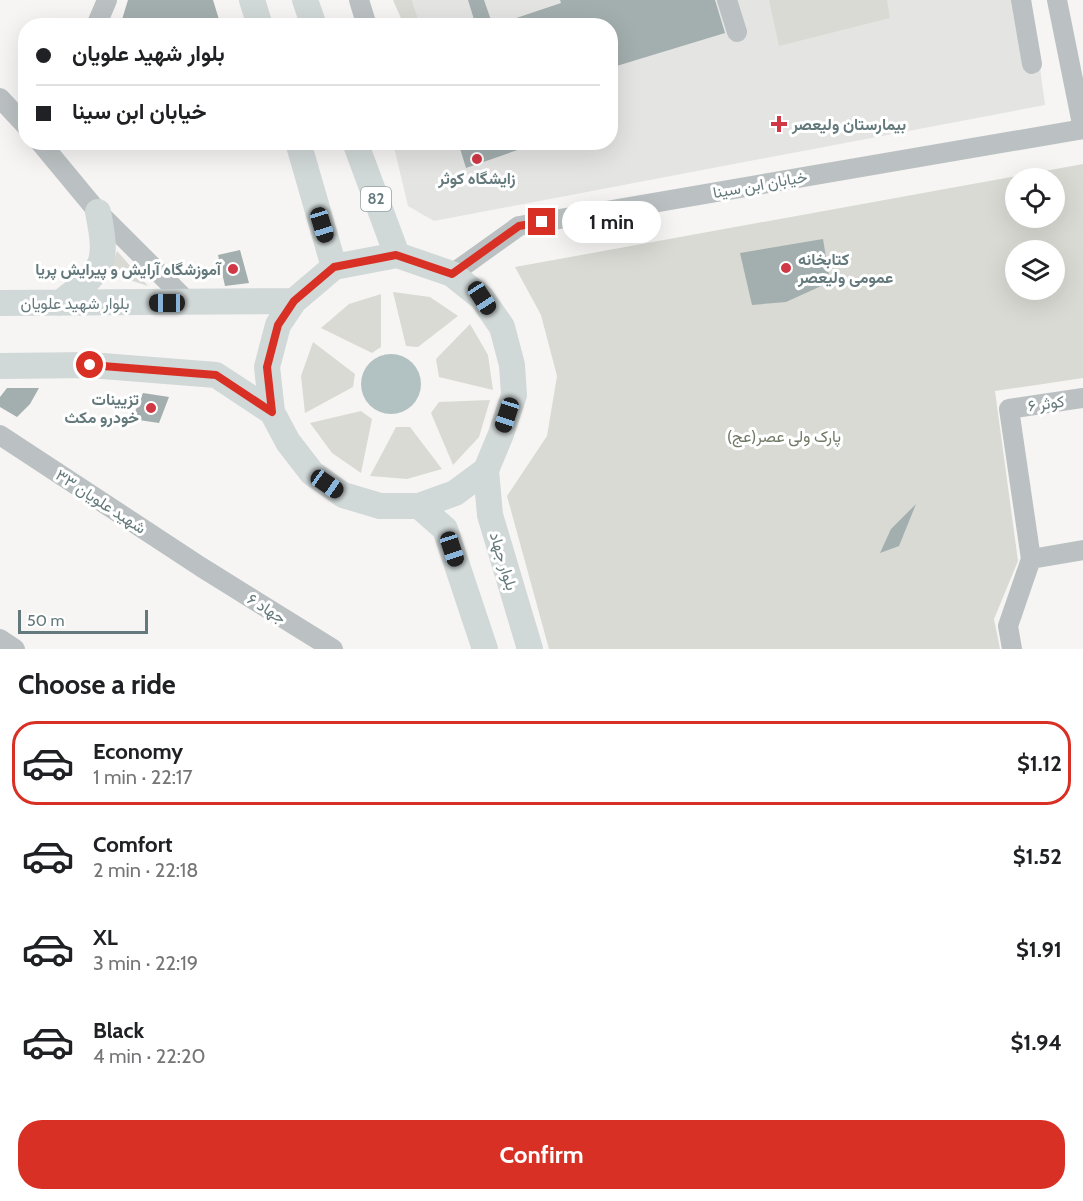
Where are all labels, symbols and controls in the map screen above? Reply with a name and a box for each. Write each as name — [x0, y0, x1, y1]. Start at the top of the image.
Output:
text: بلوار شهید علویان — [72, 40, 225, 67]
text: خیابان ابن سینا — [72, 98, 206, 125]
marker: بیمارستان ولیعصر — [770, 115, 788, 133]
place label: بیمارستان ولیعصر — [791, 115, 906, 135]
marker: زایشگاه کوثر — [470, 152, 484, 166]
street label: خیابان ابن سینا — [711, 167, 809, 203]
map controls — [1005, 168, 1065, 300]
button: locate — [1005, 168, 1065, 228]
place label: زایشگاه کوثر — [437, 169, 516, 189]
road number: 82 — [361, 187, 391, 211]
callout: 1 min — [563, 201, 662, 243]
car — [308, 205, 336, 245]
route end — [528, 208, 555, 235]
text: 1 min — [589, 210, 634, 234]
button: layers — [1005, 240, 1065, 300]
place label: کتابخانه عمومی ولیعصر — [797, 250, 893, 288]
place label: آموزشگاه آرایش و پیرایش پریا — [35, 260, 223, 281]
marker: کتابخانه عمومی ولیعصر — [779, 261, 793, 275]
marker: آموزشگاه آرایش و پیرایش پریا — [226, 262, 240, 276]
car — [465, 278, 499, 318]
street label: بلوار شهید علویان — [21, 294, 129, 314]
car — [149, 294, 185, 312]
route start — [76, 351, 103, 378]
place label: تزیینات خودرو مکث — [64, 390, 139, 428]
street label: کوثر ۶ — [1027, 392, 1066, 416]
car — [493, 395, 521, 435]
marker: تزیینات خودرو مکث — [144, 401, 158, 415]
park label: پارک ولی عصر(عج) — [727, 427, 841, 448]
street label: شهید علویان ۳۳ — [52, 465, 149, 538]
car — [307, 466, 347, 502]
car — [438, 529, 466, 569]
street label: بلوار جهاد — [485, 530, 521, 593]
street label: جهاد ۶ — [243, 589, 290, 629]
scale bar — [18, 607, 148, 634]
text: 50 m — [27, 611, 64, 630]
text: Choose a ride — [18, 668, 176, 701]
icon: car — [21, 736, 75, 790]
text: Economy — [93, 738, 183, 765]
text: $1.12 — [1017, 750, 1062, 777]
text: 1 min · 22:17 — [93, 765, 192, 789]
icon: car — [21, 829, 75, 883]
text: Comfort — [93, 831, 172, 858]
text: $1.52 — [1013, 843, 1062, 870]
text: 2 min · 22:18 — [93, 858, 198, 882]
icon: car — [21, 922, 75, 976]
text: XL — [93, 924, 118, 951]
text: $1.91 — [1016, 936, 1062, 963]
text: 3 min · 22:19 — [93, 951, 198, 975]
icon: car — [21, 1015, 75, 1069]
text: Black — [93, 1017, 144, 1044]
text: $1.94 — [1011, 1029, 1062, 1056]
text: 4 min · 22:20 — [93, 1044, 205, 1068]
button: Confirm — [18, 1120, 1065, 1189]

